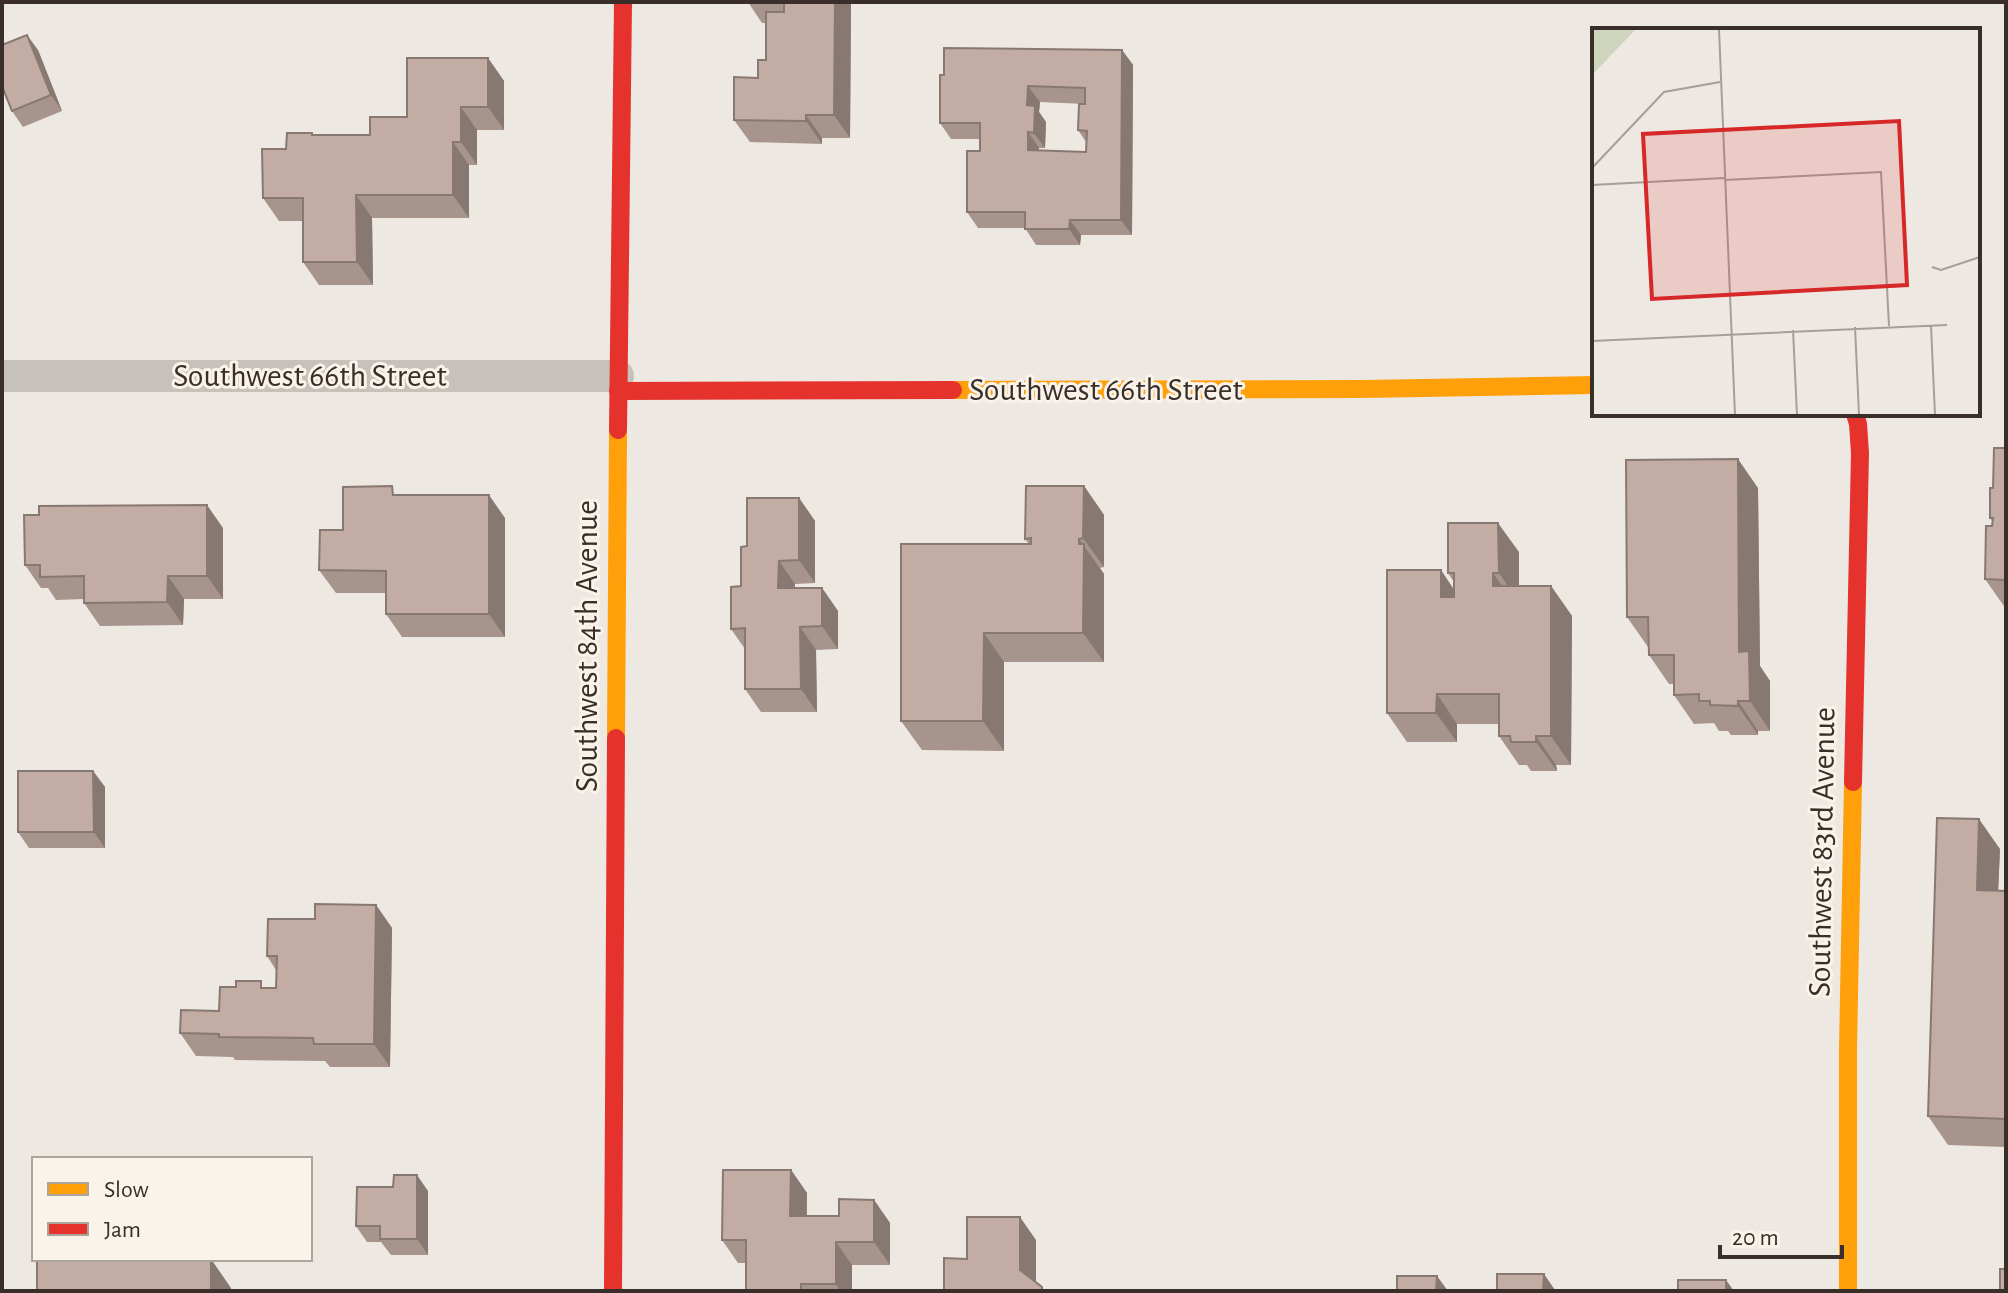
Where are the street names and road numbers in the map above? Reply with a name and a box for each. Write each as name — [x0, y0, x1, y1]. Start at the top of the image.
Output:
street label: Southwest 66th Street — [173, 360, 447, 392]
street label: Southwest 66th Street — [969, 374, 1243, 406]
street label: Southwest 84th Avenue — [571, 500, 603, 792]
street label: Southwest 83rd Avenue — [1803, 707, 1841, 997]

